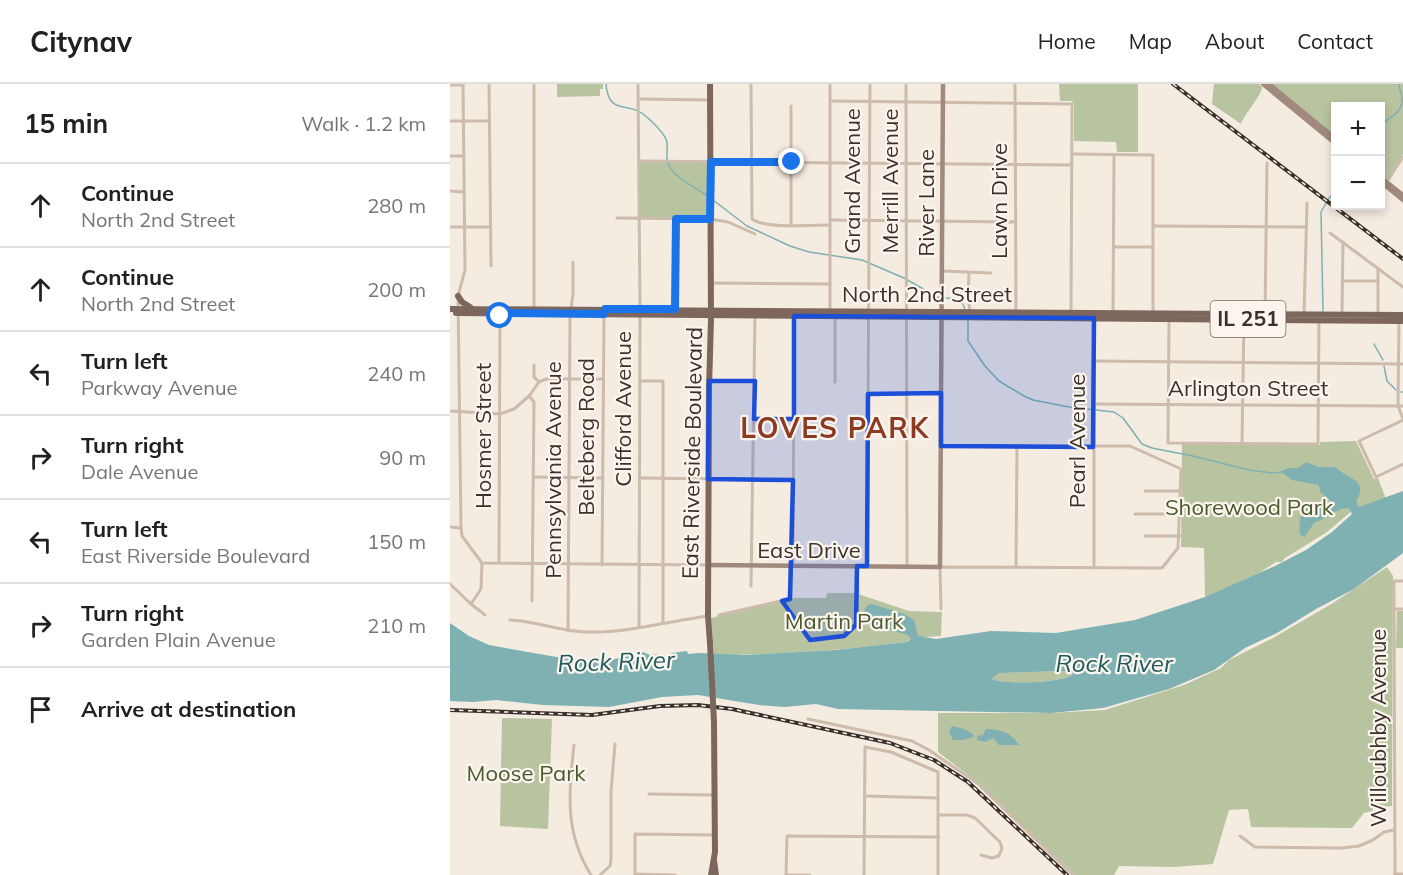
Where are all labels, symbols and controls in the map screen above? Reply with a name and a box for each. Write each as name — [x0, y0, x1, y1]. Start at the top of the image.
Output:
text: Citynav — [30, 24, 132, 59]
text: Home — [1038, 28, 1096, 54]
text: Map — [1129, 28, 1172, 54]
text: About — [1205, 28, 1264, 54]
text: Contact — [1297, 28, 1373, 54]
map controls — [1331, 102, 1385, 210]
button: + — [1331, 102, 1385, 156]
text: 15 min — [24, 107, 108, 140]
street label: Grand Avenue — [838, 108, 866, 254]
street label: Merrill Avenue — [876, 109, 904, 253]
text: Walk · 1.2 km — [301, 111, 426, 136]
street label: Lawn Drive — [985, 143, 1013, 259]
route end — [778, 148, 804, 174]
street label: River Lane — [912, 149, 940, 257]
button: − — [1331, 156, 1385, 210]
text: Continue — [81, 179, 174, 207]
icon: ahead — [24, 189, 57, 222]
text: 280 m — [367, 193, 426, 218]
text: North 2nd Street — [81, 207, 235, 232]
text: Continue — [81, 263, 174, 291]
icon: ahead — [24, 273, 57, 306]
text: 200 m — [367, 277, 426, 302]
street label: North 2nd Street — [842, 280, 1012, 308]
text: North 2nd Street — [81, 291, 235, 316]
road number: IL 251 — [1210, 301, 1286, 337]
route start — [486, 302, 512, 328]
street label: East Riverside Boulevard — [676, 327, 708, 579]
street label: Clifford Avenue — [609, 331, 637, 487]
text: Turn left — [81, 347, 168, 375]
icon: left — [24, 357, 57, 390]
street label: Belteberg Road — [572, 358, 600, 516]
text: 240 m — [367, 361, 426, 386]
street label: Pennsylvania Avenue — [539, 361, 567, 579]
street label: Hosmer Street — [469, 363, 497, 509]
street label: Pearl Avenue — [1063, 374, 1091, 508]
street label: Arlington Street — [1168, 374, 1328, 402]
text: Parkway Avenue — [81, 375, 237, 400]
district label: LOVES PARK — [740, 410, 930, 445]
text: Turn right — [81, 431, 184, 459]
icon: right — [24, 441, 57, 474]
text: 90 m — [379, 445, 426, 470]
text: Dale Avenue — [81, 459, 198, 484]
park label: Shorewood Park — [1165, 493, 1334, 521]
text: Turn left — [81, 515, 168, 543]
icon: left — [24, 525, 57, 558]
text: 150 m — [367, 529, 426, 554]
street label: East Drive — [757, 536, 861, 564]
text: East Riverside Boulevard — [81, 543, 310, 568]
text: Turn right — [81, 599, 184, 627]
park label: Martin Park — [785, 607, 904, 635]
icon: right — [24, 609, 57, 642]
text: 210 m — [367, 613, 426, 638]
text: Garden Plain Avenue — [81, 627, 276, 652]
street label: Willoubhby Avenue — [1364, 629, 1392, 827]
water label: Rock River — [557, 644, 676, 678]
water label: Rock River — [1055, 648, 1174, 678]
icon: arrive — [24, 693, 57, 726]
text: Arrive at destination — [81, 695, 296, 723]
park label: Moose Park — [467, 759, 586, 787]

